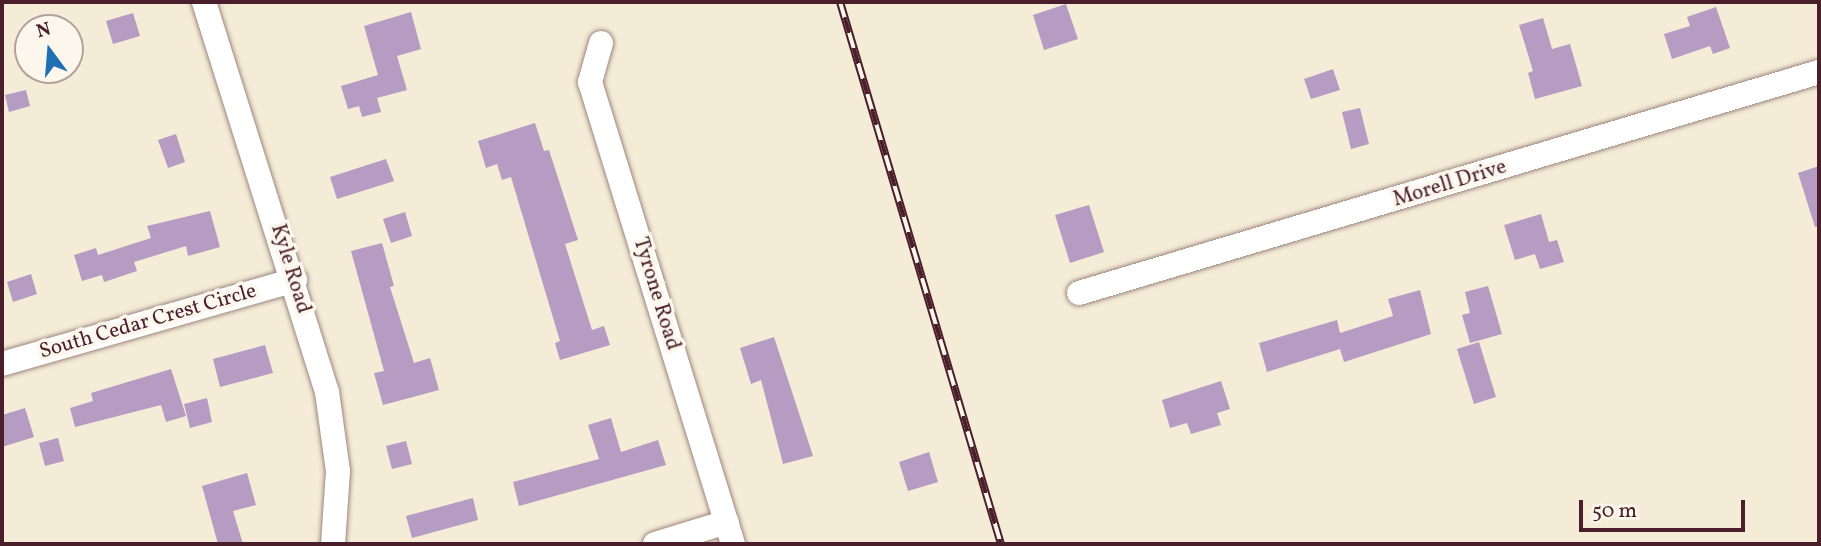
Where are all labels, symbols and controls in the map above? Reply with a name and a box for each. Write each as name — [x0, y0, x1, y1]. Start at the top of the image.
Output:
north arrow — [14, 14, 84, 84]
text: N — [34, 16, 54, 45]
street label: Morell Drive — [1390, 155, 1510, 213]
street label: Kyle Road — [265, 221, 315, 317]
street label: Tyrone Road — [627, 235, 685, 353]
street label: South Cedar Crest Circle — [37, 279, 259, 365]
scale bar — [1583, 486, 1749, 530]
text: 50 m — [1592, 497, 1637, 526]

